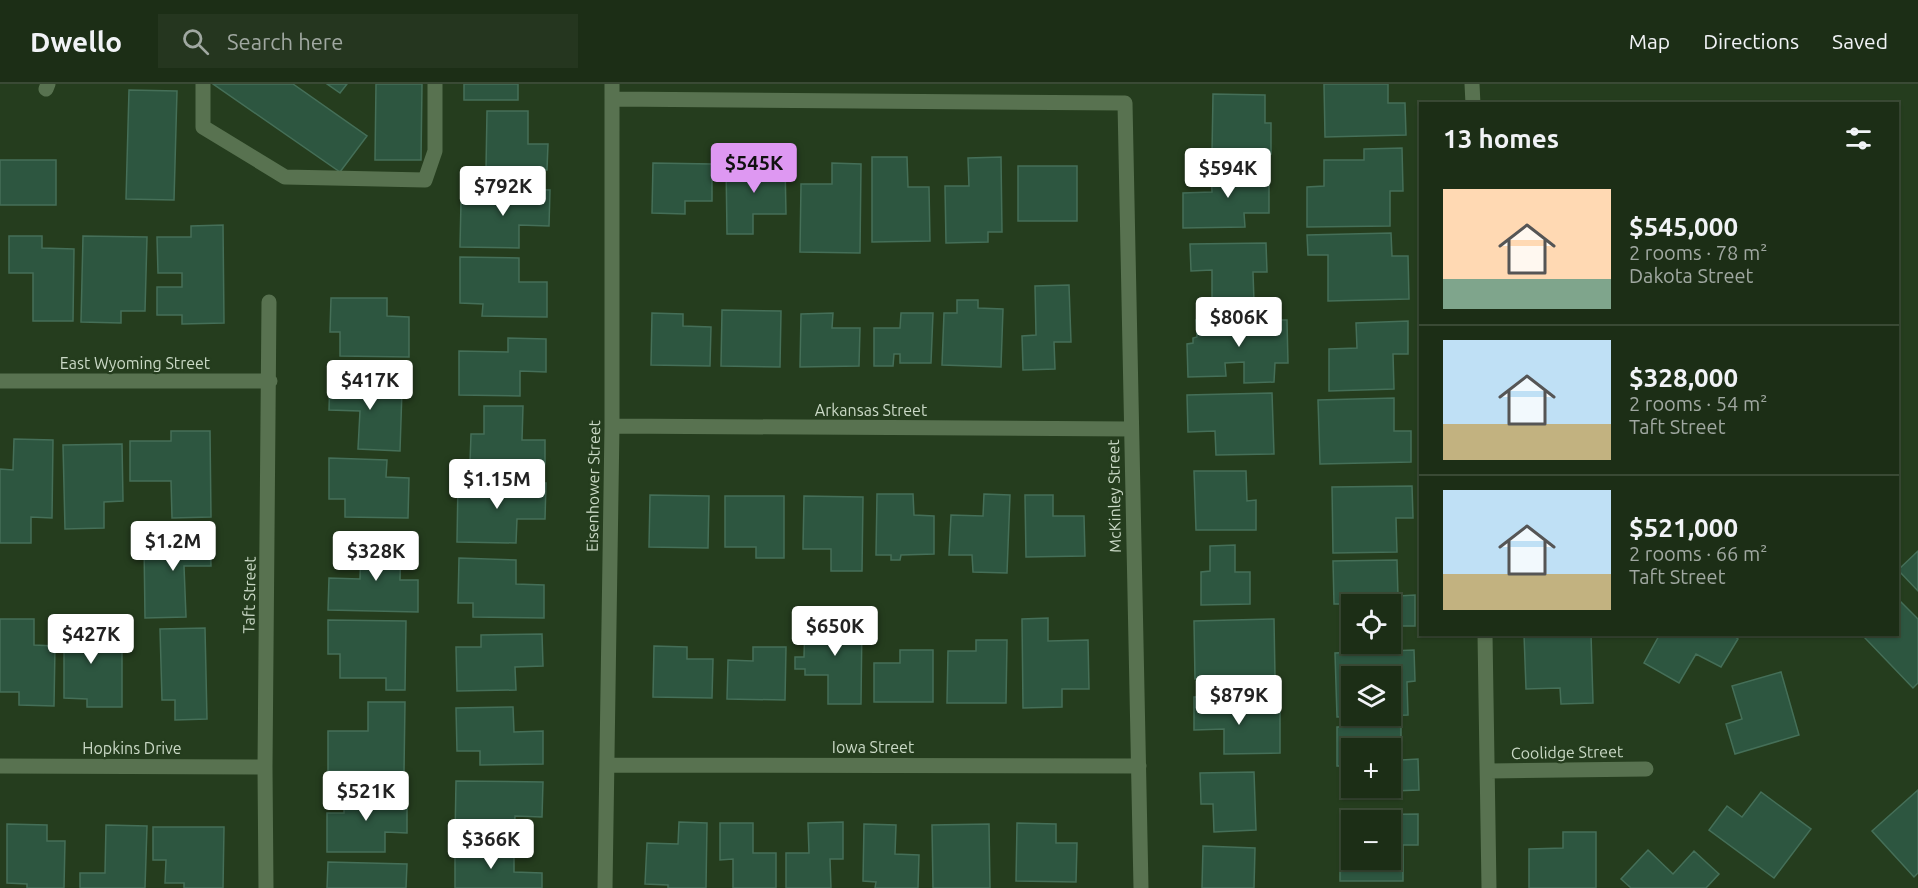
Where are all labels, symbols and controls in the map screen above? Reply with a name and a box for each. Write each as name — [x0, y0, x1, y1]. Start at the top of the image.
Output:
search box — [158, 14, 578, 68]
icon: search — [179, 25, 212, 58]
text: Dwello — [30, 26, 122, 57]
text: Search here — [227, 29, 343, 54]
text: Map — [1629, 29, 1670, 53]
text: Directions — [1703, 29, 1799, 53]
text: Saved — [1832, 29, 1888, 53]
icon: filters — [1842, 122, 1875, 155]
text: 13 homes — [1443, 124, 1559, 153]
pin: $545K — [712, 143, 796, 194]
pin: $594K — [1186, 148, 1270, 199]
text: $545K — [725, 151, 783, 174]
text: $594K — [1199, 156, 1257, 179]
pin: $792K — [461, 166, 545, 217]
text: $792K — [474, 174, 532, 197]
text: $545,000 — [1629, 212, 1738, 241]
icon: home — [1491, 213, 1563, 285]
text: 2 rooms · 78 m² — [1629, 241, 1767, 264]
text: Dakota Street — [1629, 264, 1753, 287]
pin: $806K — [1197, 297, 1281, 348]
text: $806K — [1210, 305, 1268, 328]
street label: East Wyoming Street — [60, 354, 211, 372]
pin: $417K — [328, 360, 412, 411]
text: $328,000 — [1629, 363, 1738, 392]
icon: home — [1491, 364, 1563, 436]
text: $417K — [341, 368, 399, 391]
text: 2 rooms · 54 m² — [1629, 392, 1767, 415]
street label: Arkansas Street — [815, 401, 928, 419]
text: Taft Street — [1629, 415, 1726, 438]
street label: Eisenhower Street — [583, 419, 603, 552]
street label: McKinley Street — [1104, 438, 1124, 553]
pin: $1.15M — [448, 459, 546, 510]
text: $1.15M — [463, 467, 531, 490]
text: $521,000 — [1629, 513, 1738, 542]
icon: home — [1491, 514, 1563, 586]
pin: $1.2M — [131, 521, 215, 572]
text: $1.2M — [145, 529, 201, 552]
pin: $328K — [334, 531, 418, 582]
text: $328K — [347, 539, 405, 562]
text: 2 rooms · 66 m² — [1629, 542, 1767, 565]
street label: Taft Street — [239, 556, 259, 634]
text: Taft Street — [1629, 565, 1726, 588]
map controls — [1341, 594, 1401, 870]
button: locate — [1341, 594, 1401, 654]
pin: $650K — [793, 606, 877, 657]
pin: $427K — [49, 614, 133, 665]
text: $650K — [806, 614, 864, 637]
text: $427K — [62, 622, 120, 645]
button: layers — [1341, 666, 1401, 726]
pin: $879K — [1197, 675, 1281, 726]
text: $879K — [1210, 683, 1268, 706]
street label: Iowa Street — [832, 738, 915, 756]
button: + — [1341, 738, 1401, 798]
street label: Hopkins Drive — [82, 739, 182, 757]
street label: Coolidge Street — [1511, 742, 1624, 762]
pin: $521K — [324, 771, 408, 822]
text: $521K — [337, 779, 395, 802]
button: − — [1341, 810, 1401, 870]
pin: $366K — [449, 819, 533, 870]
text: $366K — [462, 827, 520, 850]

